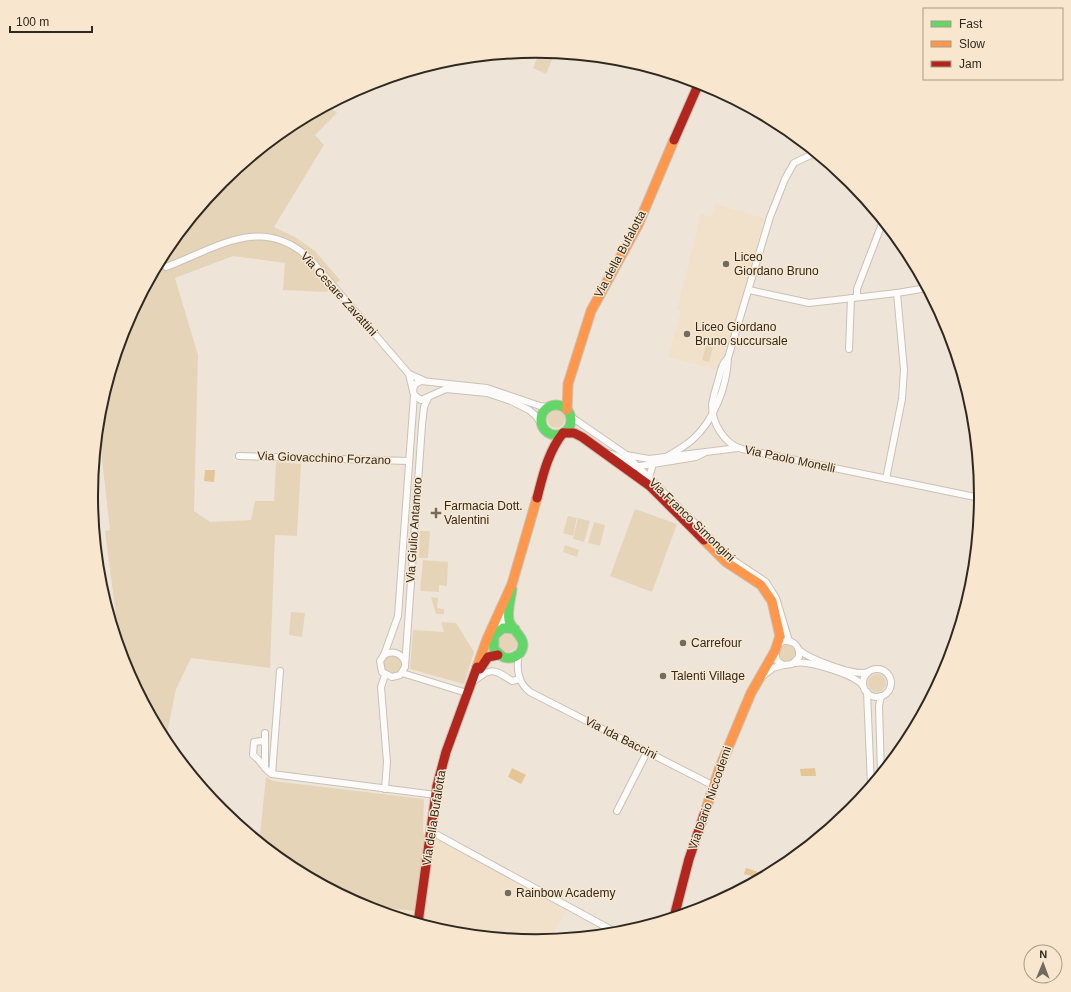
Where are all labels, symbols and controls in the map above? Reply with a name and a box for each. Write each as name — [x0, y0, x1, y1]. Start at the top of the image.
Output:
scale bar — [10, 8, 92, 34]
legend — [923, 8, 1063, 80]
text: 100 m — [16, 15, 49, 29]
text: Fast — [959, 17, 983, 31]
text: Slow — [959, 37, 985, 51]
text: Jam — [959, 57, 982, 71]
street label: Via della Bufalotta — [591, 208, 649, 300]
street label: Via Cesare Zavattini — [298, 249, 380, 339]
place label: Liceo Giordano Bruno — [734, 250, 819, 278]
marker: Liceo Giordano Bruno — [721, 259, 731, 269]
place label: Liceo Giordano Bruno succursale — [695, 320, 788, 348]
marker: Liceo Giordano Bruno succursale — [682, 329, 692, 339]
street label: Via Paolo Monelli — [743, 443, 837, 475]
street label: Via Giovacchino Forzano — [257, 449, 391, 467]
street label: Via Franco Simongini — [646, 475, 738, 565]
street label: Via Giulio Antamoro — [403, 476, 425, 583]
place label: Farmacia Dott. Valentini — [444, 499, 523, 527]
marker: Farmacia Dott. Valentini — [431, 508, 441, 518]
place label: Carrefour — [691, 636, 742, 650]
marker: Carrefour — [678, 638, 688, 648]
place label: Talenti Village — [671, 669, 745, 683]
marker: Talenti Village — [658, 671, 668, 681]
street label: Via Ida Baccini — [583, 714, 659, 762]
street label: Via Dario Niccodemi — [686, 744, 734, 852]
street label: Via della Bufalotta — [420, 769, 449, 867]
place label: Rainbow Academy — [516, 886, 615, 900]
marker: Rainbow Academy — [503, 888, 513, 898]
north arrow — [1023, 944, 1063, 984]
text: N — [1039, 948, 1047, 960]

